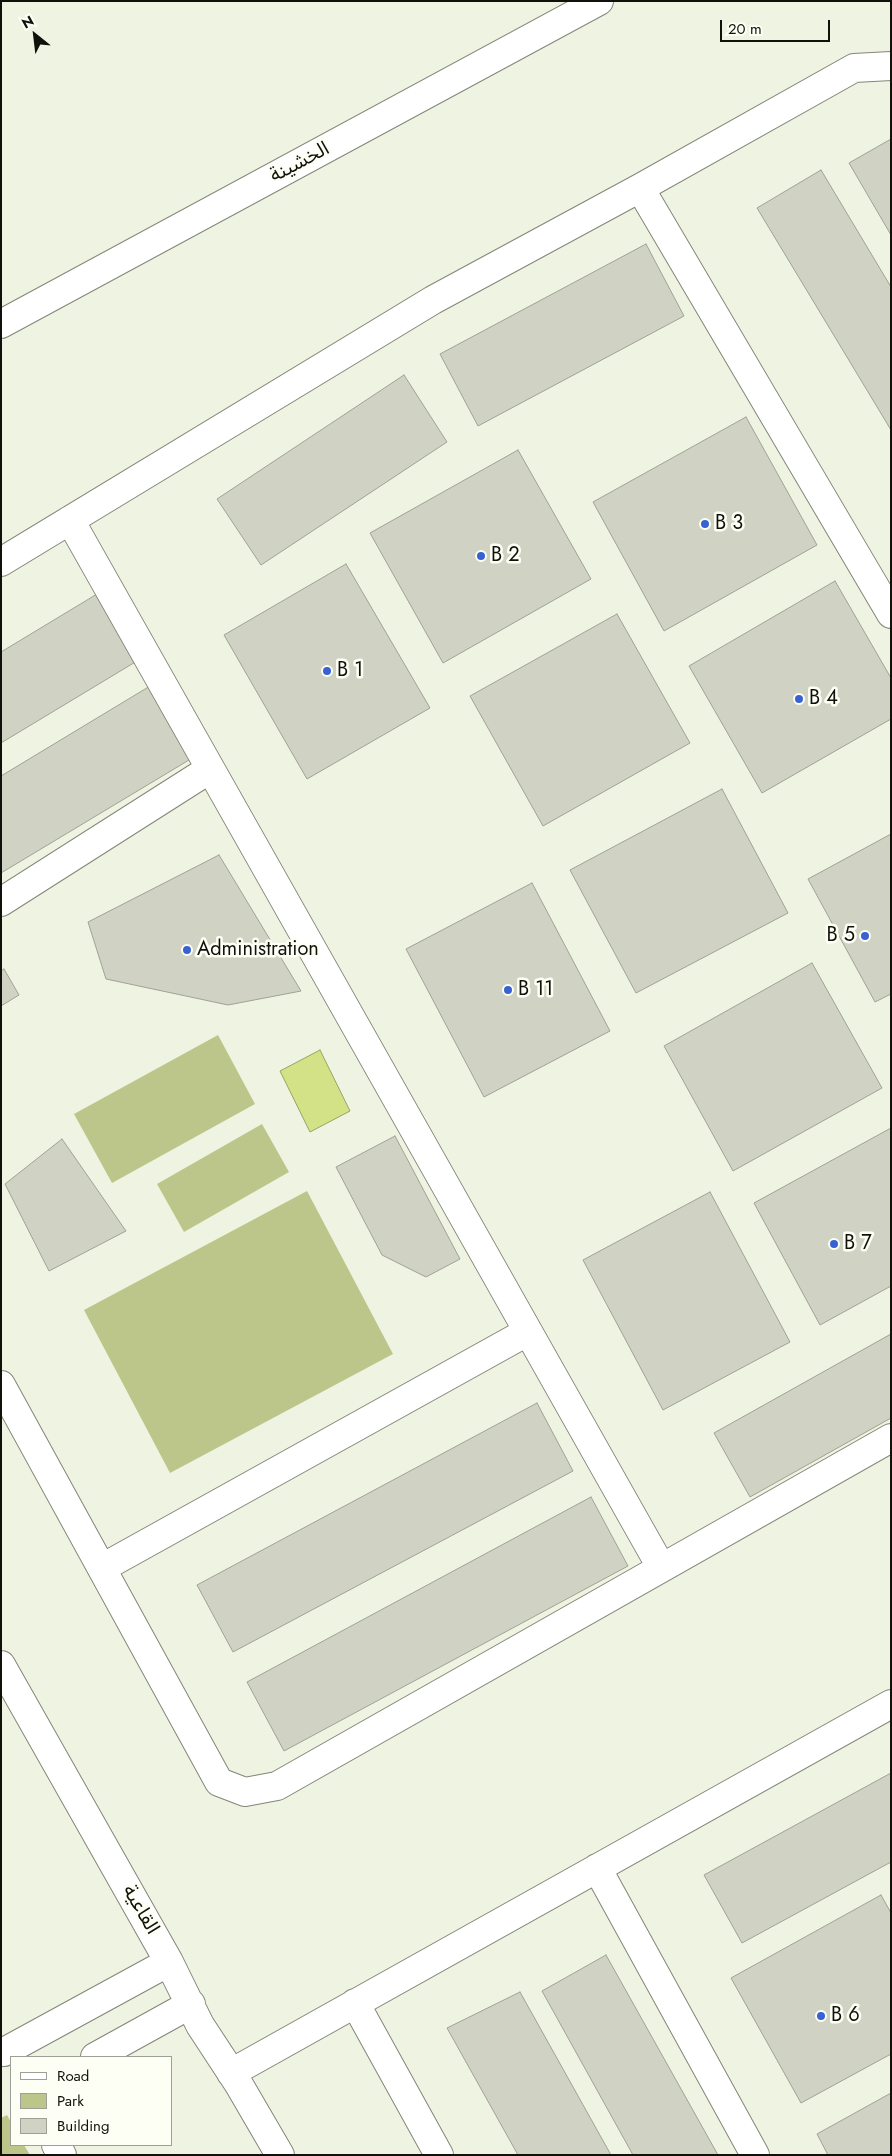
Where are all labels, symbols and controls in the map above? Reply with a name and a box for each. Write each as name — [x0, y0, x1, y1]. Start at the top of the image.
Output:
north arrow — [10, 10, 60, 60]
text: N — [18, 10, 37, 33]
scale bar — [722, 10, 832, 42]
text: 20 m — [728, 18, 762, 40]
street label: الخشينة — [266, 137, 334, 189]
place label: B 3 — [715, 512, 743, 536]
marker: B 3 — [699, 518, 711, 530]
place label: B 2 — [491, 544, 520, 568]
marker: B 2 — [475, 550, 487, 562]
place label: B 1 — [337, 659, 363, 683]
marker: B 1 — [321, 665, 333, 677]
place label: B 4 — [809, 687, 838, 711]
marker: B 4 — [793, 693, 805, 705]
place label: B 5 — [827, 924, 855, 948]
marker: B 5 — [859, 930, 871, 942]
place label: Administration — [197, 938, 319, 962]
marker: Administration — [181, 944, 193, 956]
place label: B 11 — [518, 978, 553, 1002]
marker: B 11 — [502, 984, 514, 996]
place label: B 7 — [844, 1232, 872, 1256]
marker: B 7 — [828, 1238, 840, 1250]
street label: القاعية — [116, 1881, 164, 1939]
place label: B 6 — [831, 2004, 860, 2028]
marker: B 6 — [815, 2010, 827, 2022]
legend — [10, 2056, 172, 2146]
text: Road — [57, 2065, 89, 2087]
text: Park — [57, 2090, 84, 2112]
text: Building — [57, 2115, 109, 2137]

